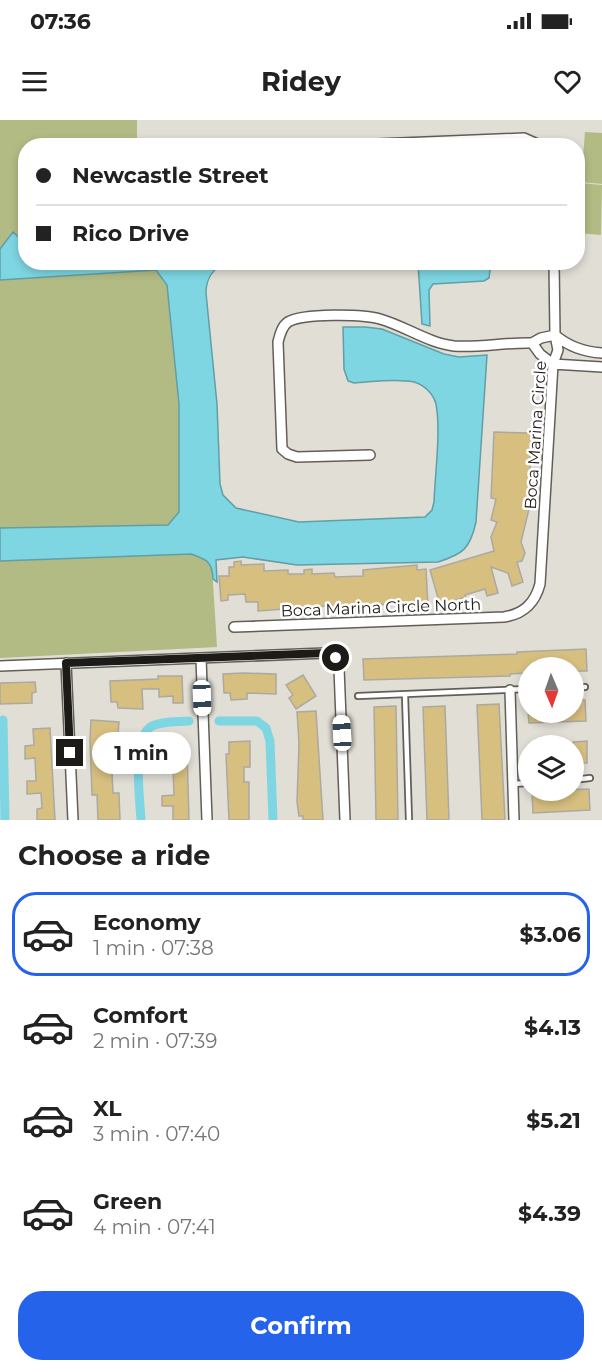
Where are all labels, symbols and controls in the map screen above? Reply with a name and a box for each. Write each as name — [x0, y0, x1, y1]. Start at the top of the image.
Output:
text: 07:36 — [30, 8, 91, 35]
icon: menu — [18, 65, 51, 98]
text: Ridey — [261, 65, 341, 98]
icon: heart — [551, 65, 584, 98]
text: Newcastle Street — [72, 162, 269, 189]
text: Rico Drive — [72, 220, 189, 247]
street label: Boca Marina Circle — [521, 360, 550, 510]
street label: Boca Marina Circle North — [281, 595, 481, 620]
route start — [322, 644, 349, 671]
north arrow — [518, 657, 584, 723]
map controls — [518, 657, 584, 801]
car — [192, 680, 212, 716]
car — [332, 715, 352, 751]
callout: 1 min — [91, 732, 190, 774]
button: layers — [518, 735, 584, 801]
route end — [56, 739, 83, 766]
text: 1 min — [114, 741, 169, 765]
text: Choose a ride — [18, 839, 210, 872]
icon: car — [21, 907, 75, 961]
text: Economy — [93, 909, 201, 936]
text: $3.06 — [520, 921, 581, 948]
text: 1 min · 07:38 — [93, 936, 214, 960]
icon: car — [21, 1000, 75, 1054]
text: Comfort — [93, 1002, 188, 1029]
text: $4.13 — [524, 1014, 581, 1041]
text: 2 min · 07:39 — [93, 1029, 217, 1053]
icon: car — [21, 1093, 75, 1147]
text: XL — [93, 1095, 122, 1122]
text: $5.21 — [526, 1107, 581, 1134]
text: 3 min · 07:40 — [93, 1122, 220, 1146]
icon: car — [21, 1186, 75, 1240]
text: Green — [93, 1188, 162, 1215]
text: $4.39 — [518, 1200, 581, 1227]
text: 4 min · 07:41 — [93, 1215, 216, 1239]
button: Confirm — [18, 1291, 584, 1360]

